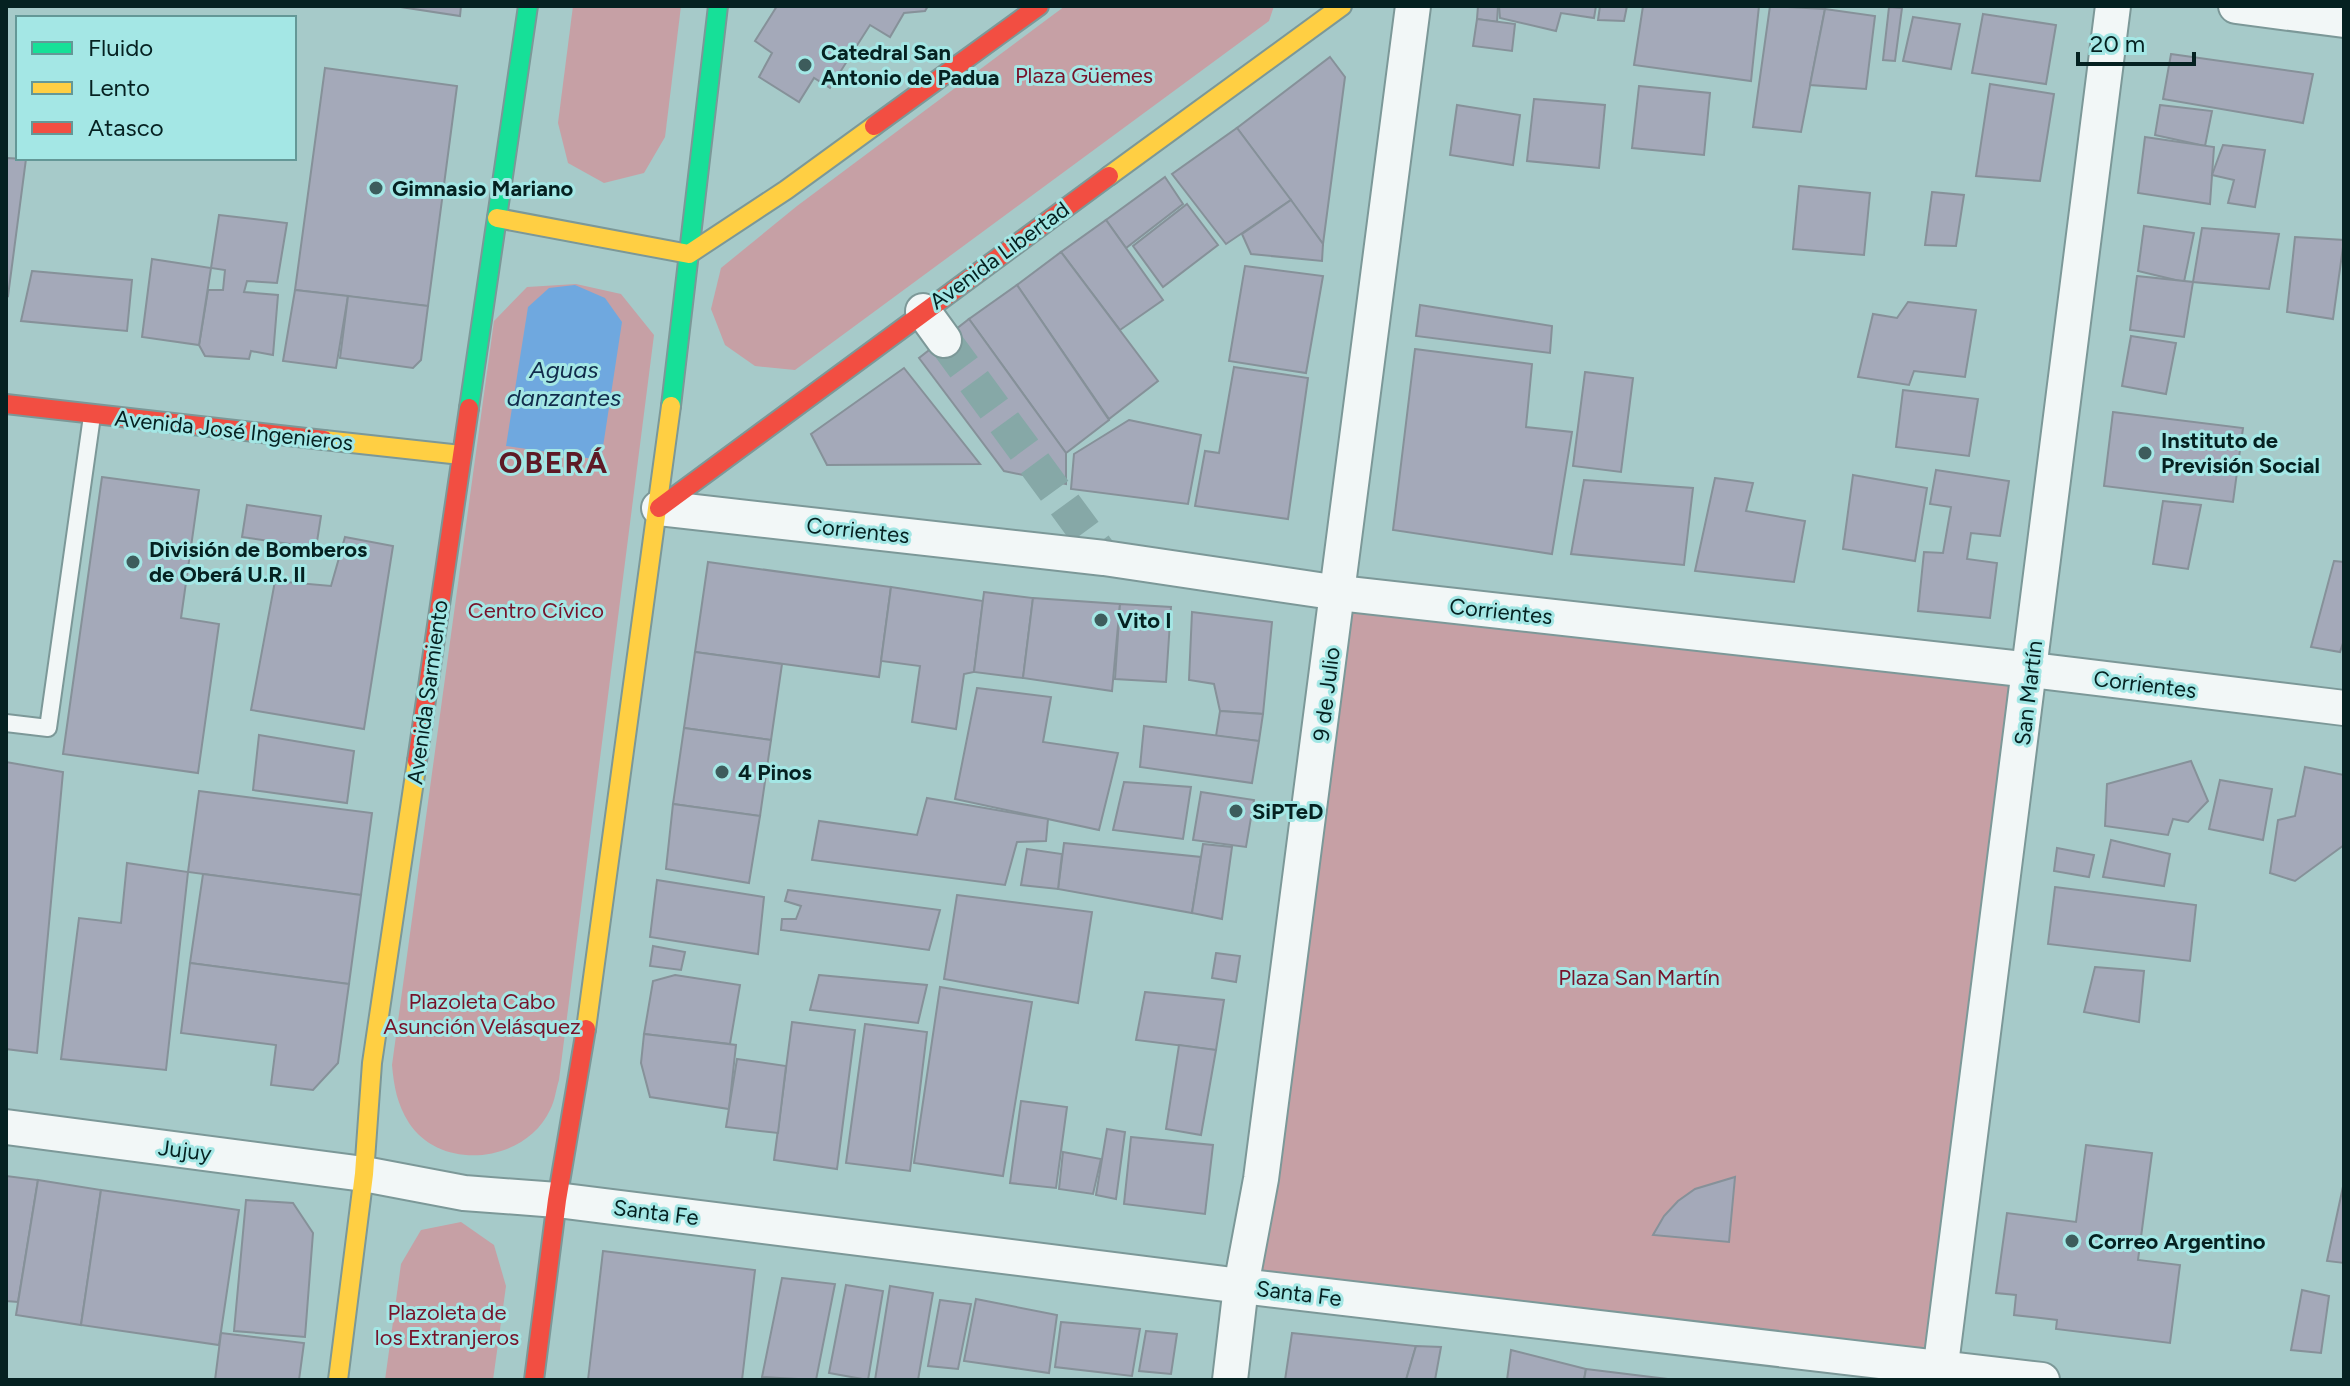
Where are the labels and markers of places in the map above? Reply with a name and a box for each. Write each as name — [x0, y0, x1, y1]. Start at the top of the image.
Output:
place label: Catedral San Antonio de Padua — [821, 39, 1000, 91]
marker: Catedral San Antonio de Padua — [796, 56, 814, 74]
place label: Gimnasio Mariano — [392, 175, 573, 202]
marker: Gimnasio Mariano — [367, 179, 385, 197]
place label: Instituto de Previsión Social — [2161, 427, 2320, 479]
marker: Instituto de Previsión Social — [2136, 444, 2154, 462]
place label: División de Bomberos de Oberá U.R. II — [149, 536, 367, 588]
marker: División de Bomberos de Oberá U.R. II — [124, 553, 142, 571]
place label: Vito I — [1117, 607, 1172, 634]
marker: Vito I — [1092, 611, 1110, 629]
place label: 4 Pinos — [738, 759, 812, 786]
marker: 4 Pinos — [713, 763, 731, 781]
place label: SiPTeD — [1252, 798, 1323, 825]
marker: SiPTeD — [1227, 802, 1245, 820]
place label: Correo Argentino — [2088, 1228, 2266, 1255]
marker: Correo Argentino — [2063, 1232, 2081, 1250]

